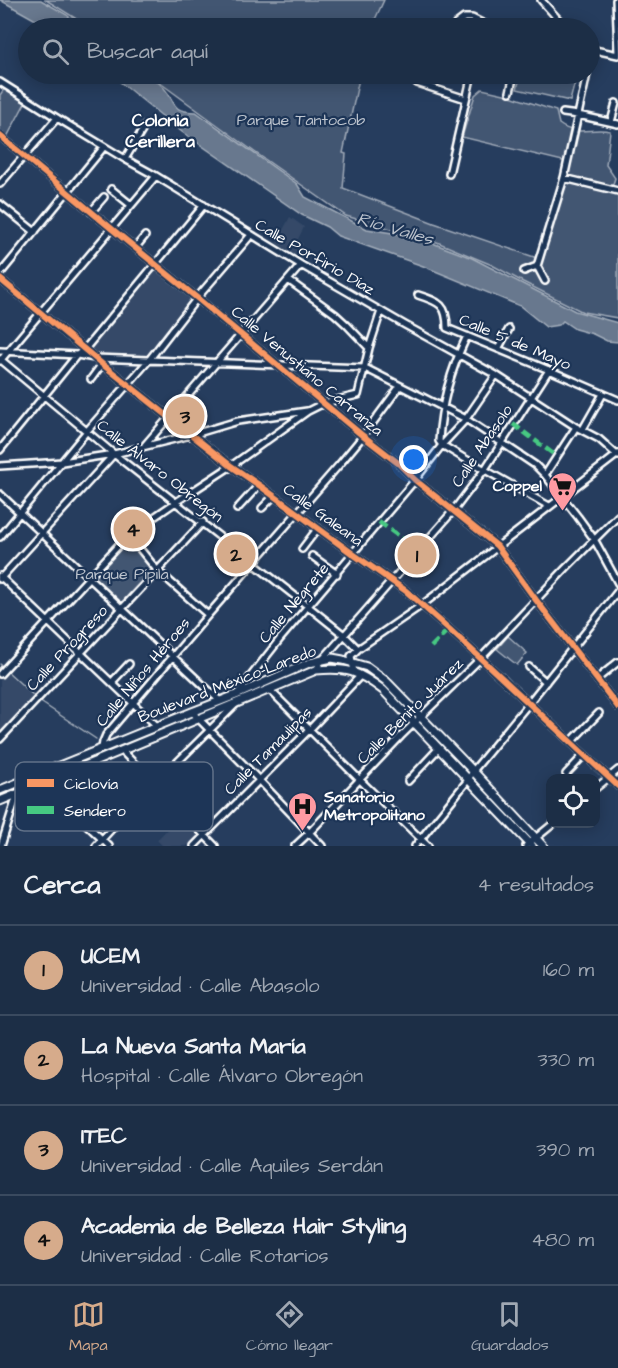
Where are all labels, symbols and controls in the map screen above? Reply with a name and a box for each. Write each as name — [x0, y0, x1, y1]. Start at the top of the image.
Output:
search box — [18, 18, 600, 84]
icon: search — [39, 35, 72, 68]
text: Buscar aquí — [87, 36, 208, 67]
district label: Colonia Cerillera — [125, 108, 196, 154]
park label: Parque Tantocob — [237, 109, 365, 131]
water label: Río Valles — [354, 206, 437, 252]
street label: Calle Porfirio Díaz — [251, 214, 379, 300]
street label: Calle Venustiano Carranza — [226, 301, 388, 441]
street label: Calle 5 de Mayo — [455, 308, 574, 376]
pin: 3 — [166, 394, 204, 438]
street label: Calle Abasolo — [446, 400, 518, 492]
street label: Calle Álvaro Obregón — [91, 414, 228, 528]
your location — [399, 445, 428, 474]
supermarket icon: Coppel — [547, 470, 579, 512]
place label: Coppel — [493, 475, 542, 497]
street label: Calle Galeana — [278, 478, 368, 552]
pin: 4 — [114, 506, 152, 552]
pin: 2 — [216, 532, 256, 576]
pin: 1 — [398, 532, 436, 578]
street label: Calle Negrete — [254, 558, 335, 649]
park label: Parque Pípila — [75, 563, 169, 585]
street label: Calle Progreso — [21, 600, 113, 697]
street label: Calle Niños Héroes — [91, 613, 195, 731]
street label: Boulevard México-Laredo — [135, 640, 319, 728]
street label: Calle Benito Juárez — [352, 653, 468, 769]
street label: Calle Tamaulipas — [219, 702, 317, 800]
legend — [15, 762, 213, 831]
text: Ciclovía — [64, 773, 118, 795]
map controls — [546, 774, 600, 828]
button: locate — [546, 774, 600, 828]
place label: Sanatorio Metropolitano — [323, 786, 426, 826]
hospital icon: Sanatorio Metropolitano — [287, 790, 319, 832]
text: Sendero — [64, 800, 126, 822]
text: Cerca — [24, 867, 101, 903]
text: 4 resultados — [477, 871, 594, 899]
text: UCEM — [81, 941, 140, 972]
text: 1 — [42, 956, 45, 984]
text: 160 m — [543, 956, 594, 984]
text: Universidad · Calle Abasolo — [81, 972, 319, 1000]
text: La Nueva Santa María — [81, 1031, 306, 1062]
text: 2 — [38, 1046, 49, 1074]
text: 330 m — [537, 1046, 594, 1074]
text: Hospital · Calle Álvaro Obregón — [81, 1062, 363, 1090]
text: ITEC — [81, 1121, 127, 1152]
text: 3 — [38, 1136, 49, 1164]
text: 390 m — [536, 1136, 594, 1164]
text: Universidad · Calle Aquiles Serdán — [81, 1152, 383, 1180]
text: Academia de Belleza Hair Styling — [81, 1211, 406, 1242]
text: 4 — [37, 1226, 50, 1254]
text: 480 m — [531, 1226, 594, 1254]
text: Universidad · Calle Rotarios — [81, 1242, 329, 1270]
tab: Mapa — [69, 1298, 108, 1356]
tab: Cómo llegar — [246, 1298, 333, 1356]
tab: Guardados — [471, 1298, 549, 1356]

